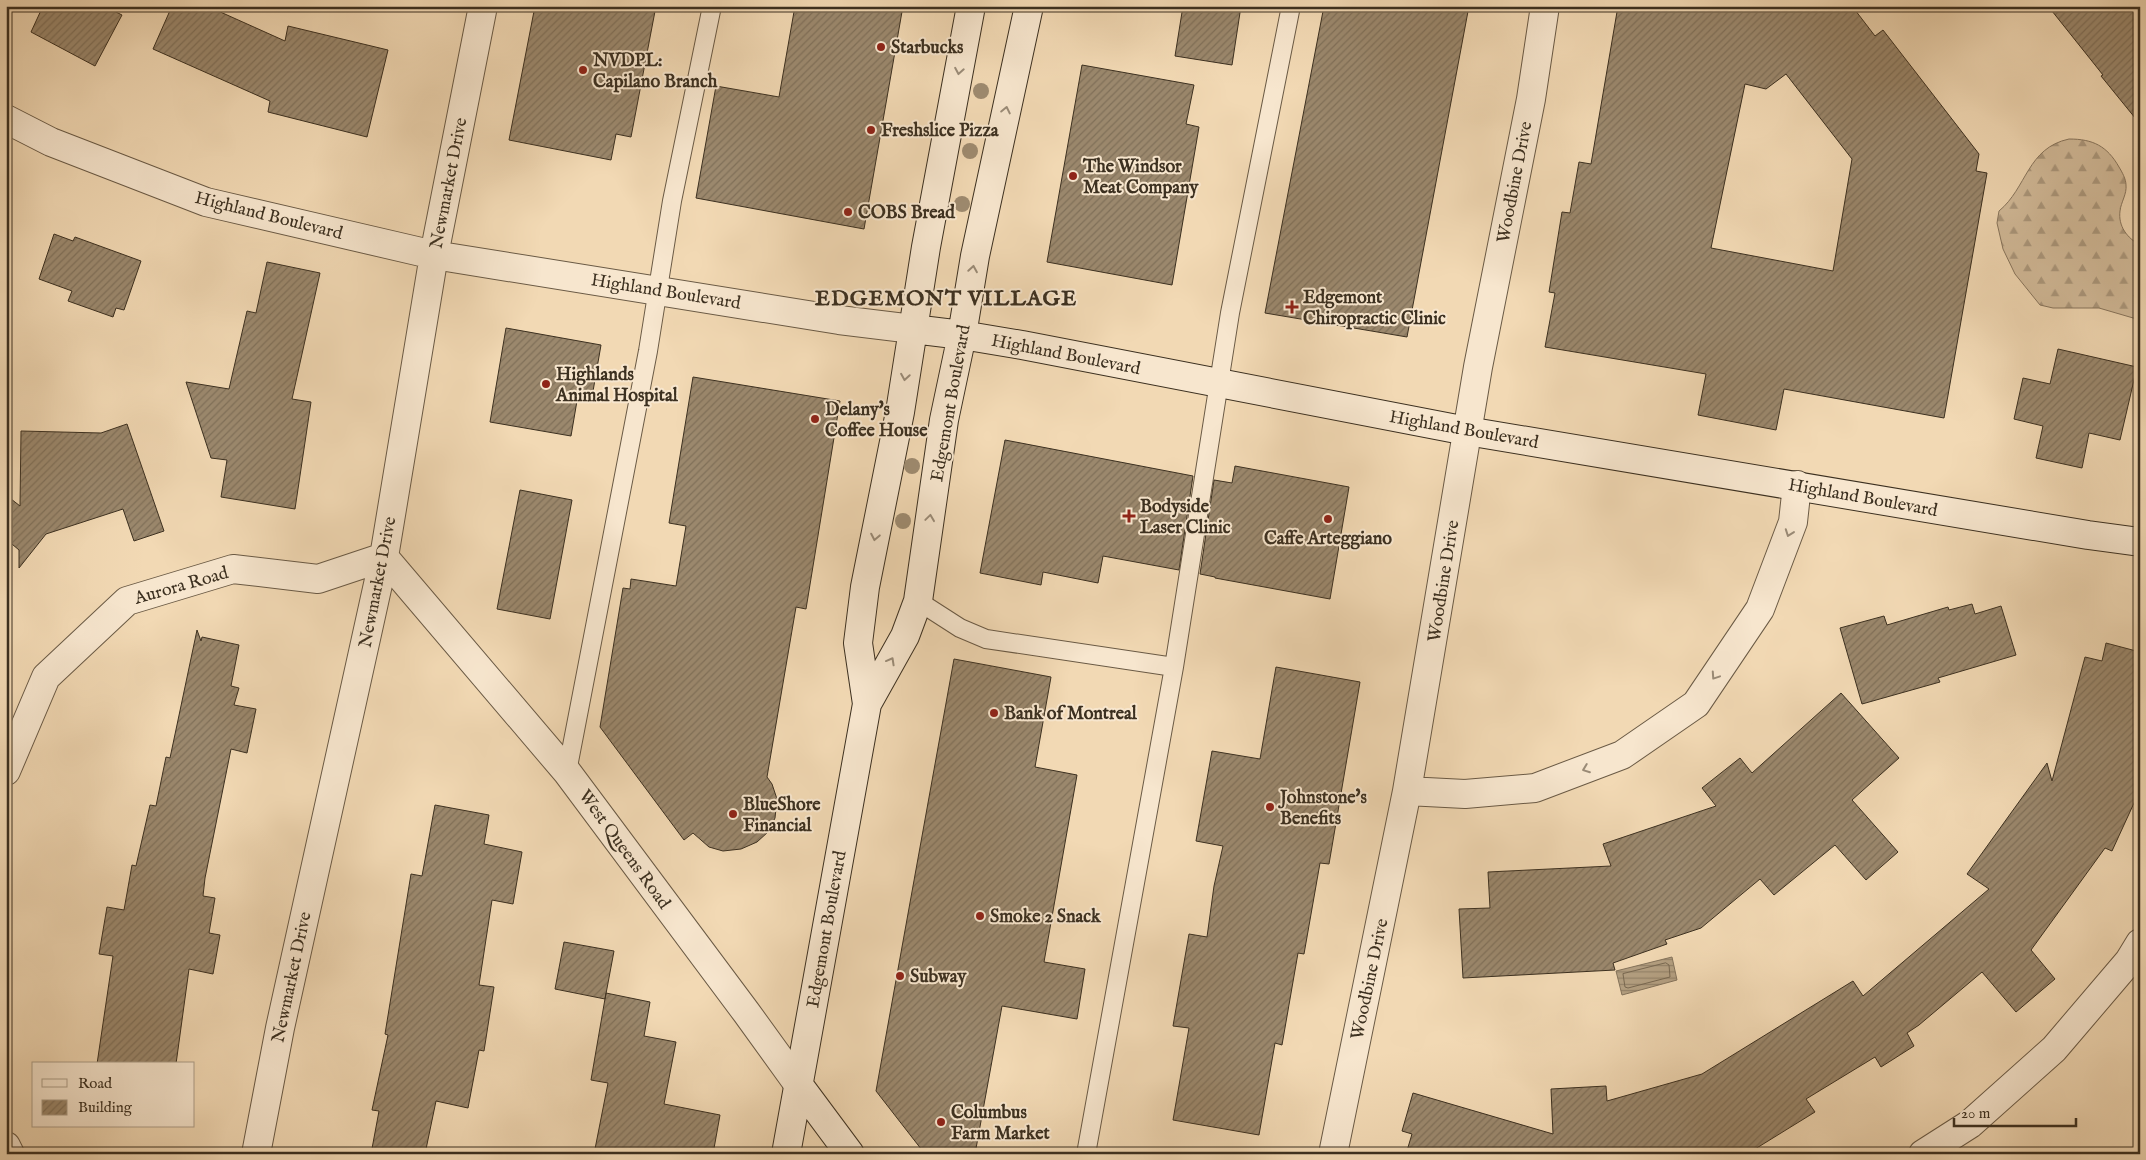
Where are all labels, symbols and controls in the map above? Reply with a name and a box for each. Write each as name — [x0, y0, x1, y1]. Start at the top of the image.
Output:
place label: Starbucks — [891, 37, 964, 60]
marker: Starbucks — [875, 41, 887, 53]
place label: NVDPL: Capilano Branch — [592, 50, 718, 94]
marker: NVDPL: Capilano Branch — [577, 64, 589, 76]
one-way arrow — [954, 67, 964, 76]
one-way arrow — [1000, 106, 1011, 115]
street label: Newmarket Drive — [425, 116, 473, 251]
place label: Freshslice Pizza — [881, 120, 1000, 143]
street label: Woodbine Drive — [1492, 120, 1539, 245]
marker: Freshslice Pizza — [865, 124, 877, 136]
place label: The Windsor Meat Company — [1082, 156, 1199, 200]
marker: The Windsor Meat Company — [1067, 170, 1079, 182]
street label: Highland Boulevard — [192, 187, 345, 246]
place label: COBS Bread — [858, 202, 955, 225]
marker: COBS Bread — [842, 206, 854, 218]
one-way arrow — [967, 265, 977, 274]
street label: Highland Boulevard — [589, 269, 743, 316]
district label: EDGEMONT VILLAGE — [815, 285, 1077, 313]
place label: Edgemont Chiropractic Clinic — [1303, 287, 1446, 331]
marker: Edgemont Chiropractic Clinic — [1285, 300, 1299, 314]
street label: Edgemont Boulevard — [926, 323, 977, 484]
street label: Highland Boulevard — [989, 330, 1143, 381]
place label: Highlands Animal Hospital — [555, 364, 679, 408]
one-way arrow — [901, 373, 911, 382]
marker: Highlands Animal Hospital — [540, 378, 552, 390]
place label: Delany's Coffee House — [825, 399, 928, 443]
street label: Highland Boulevard — [1387, 406, 1541, 455]
marker: Delany's Coffee House — [809, 413, 821, 425]
street label: Highland Boulevard — [1786, 474, 1940, 523]
place label: Bodyside Laser Clinic — [1140, 496, 1231, 540]
marker: Bodyside Laser Clinic — [1122, 509, 1136, 523]
marker: Caffe Arteggiano — [1322, 513, 1334, 525]
one-way arrow — [924, 514, 935, 522]
street label: Newmarket Drive — [354, 515, 402, 650]
street label: Woodbine Drive — [1423, 519, 1465, 644]
place label: Caffe Arteggiano — [1264, 528, 1392, 551]
one-way arrow — [1785, 528, 1795, 537]
one-way arrow — [870, 533, 881, 541]
street label: Aurora Road — [131, 562, 231, 611]
one-way arrow — [885, 658, 895, 667]
one-way arrow — [1712, 671, 1721, 680]
place label: Bank of Montreal — [1004, 703, 1138, 726]
marker: Bank of Montreal — [988, 707, 1000, 719]
one-way arrow — [1582, 763, 1590, 773]
street label: West Queens Road — [573, 786, 675, 914]
place label: Johnstone's Benefits — [1278, 787, 1367, 831]
place label: BlueShore Financial — [743, 794, 821, 838]
marker: Johnstone's Benefits — [1264, 801, 1276, 813]
marker: BlueShore Financial — [727, 808, 739, 820]
street label: Edgemont Boulevard — [802, 849, 853, 1010]
place label: Smoke 2 Snack — [990, 906, 1102, 929]
street label: Newmarket Drive — [267, 910, 318, 1045]
marker: Smoke 2 Snack — [974, 910, 986, 922]
street label: Woodbine Drive — [1346, 917, 1395, 1042]
place label: Subway — [910, 966, 967, 989]
marker: Subway — [894, 970, 906, 982]
legend — [32, 1062, 195, 1128]
text: Road — [78, 1074, 113, 1093]
scale bar — [1954, 1095, 2076, 1127]
text: Building — [78, 1098, 133, 1117]
place label: Columbus Farm Market — [951, 1102, 1050, 1146]
text: 20 m — [1961, 1104, 1991, 1123]
marker: Columbus Farm Market — [935, 1116, 947, 1128]

